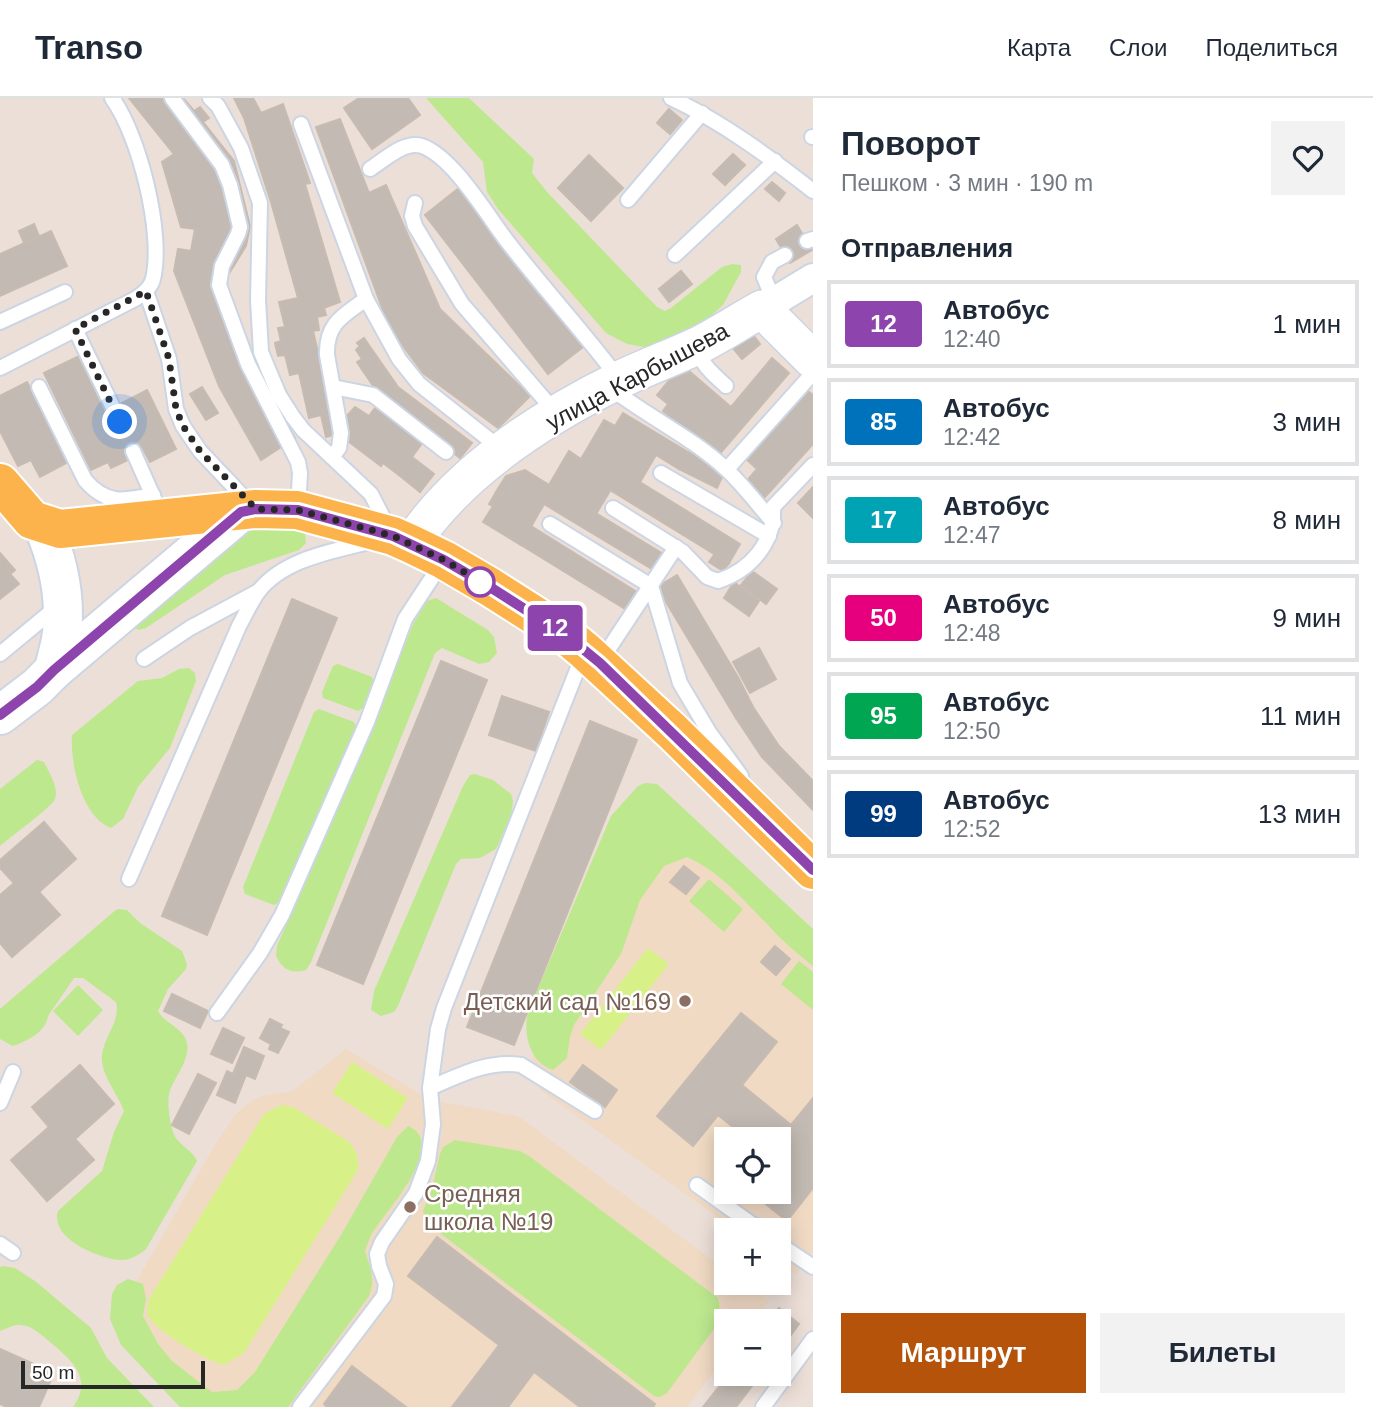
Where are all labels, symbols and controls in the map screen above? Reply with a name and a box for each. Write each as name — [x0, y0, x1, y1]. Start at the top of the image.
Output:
text: Transo — [35, 29, 143, 66]
text: Карта — [1007, 34, 1071, 61]
text: Слои — [1109, 34, 1167, 61]
text: Поделиться — [1205, 34, 1338, 61]
button: heart — [1271, 121, 1345, 195]
text: Поворот — [841, 125, 981, 162]
text: Пешком · 3 мин · 190 m — [841, 170, 1093, 196]
text: Отправления — [841, 233, 1013, 263]
text: Автобус — [943, 295, 1050, 325]
text: 1 мин — [1273, 309, 1341, 339]
text: 12 — [870, 310, 897, 337]
street label: улица Карбышева — [541, 316, 733, 436]
text: 12:40 — [943, 326, 1001, 352]
text: Автобус — [943, 393, 1050, 423]
your location — [102, 404, 137, 439]
text: 3 мин — [1273, 407, 1341, 437]
text: 85 — [870, 408, 897, 435]
text: 12:42 — [943, 424, 1001, 450]
text: Автобус — [943, 491, 1050, 521]
text: 8 мин — [1273, 505, 1341, 535]
text: 17 — [870, 506, 897, 533]
text: 12:47 — [943, 522, 1001, 548]
unlabelled marker — [465, 567, 495, 597]
text: Автобус — [943, 589, 1050, 619]
text: 9 мин — [1273, 603, 1341, 633]
text: 50 — [870, 604, 897, 631]
line badge: 12 — [524, 605, 586, 651]
text: 12 — [542, 614, 568, 641]
text: 12:48 — [943, 620, 1001, 646]
text: Автобус — [943, 687, 1050, 717]
text: 11 мин — [1260, 701, 1341, 731]
text: 95 — [870, 702, 897, 729]
text: 12:50 — [943, 718, 1001, 744]
text: Автобус — [943, 785, 1050, 815]
text: 13 мин — [1258, 799, 1341, 829]
text: 99 — [870, 800, 897, 827]
text: 12:52 — [943, 816, 1001, 842]
place label: Детский сад №169 — [464, 988, 671, 1015]
marker: Детский сад №169 — [677, 993, 693, 1009]
map controls — [714, 1127, 791, 1386]
button: locate — [714, 1127, 791, 1204]
place label: Средняя школа №19 — [424, 1180, 553, 1235]
marker: Средняя школа №19 — [402, 1199, 418, 1215]
button: + — [714, 1218, 791, 1295]
button: − — [714, 1309, 791, 1386]
button: Маршрут — [841, 1313, 1086, 1393]
button: Билеты — [1100, 1313, 1345, 1393]
scale bar — [21, 1358, 205, 1390]
text: 50 m — [32, 1362, 74, 1383]

